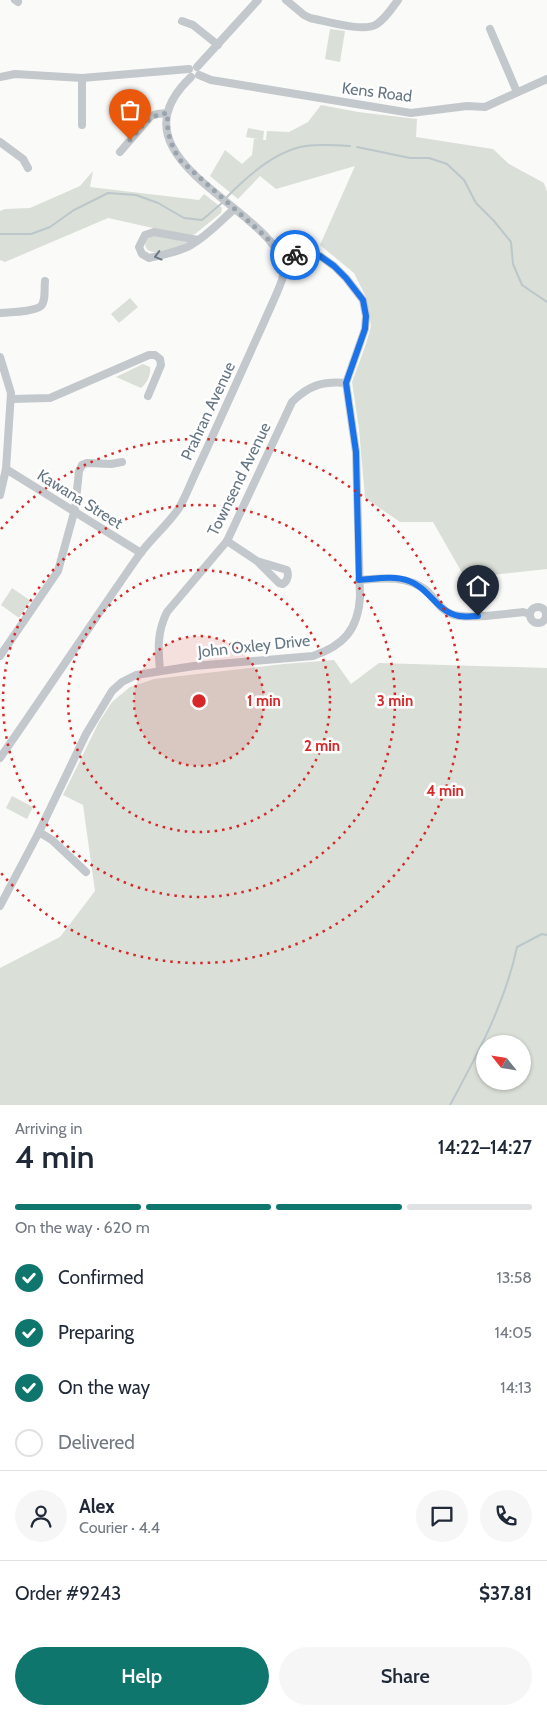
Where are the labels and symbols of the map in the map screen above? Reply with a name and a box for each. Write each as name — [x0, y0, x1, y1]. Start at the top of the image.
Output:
street label: Kens Road — [341, 78, 413, 106]
pin — [109, 89, 151, 140]
courier — [270, 230, 320, 280]
one-way arrow — [153, 250, 162, 261]
street label: Prahran Avenue — [177, 359, 239, 463]
street label: Townsend Avenue — [203, 419, 275, 539]
street label: Kawana Street — [34, 465, 127, 533]
pin — [457, 565, 499, 616]
street label: John Oxley Drive — [196, 631, 311, 661]
centre of rings — [190, 692, 208, 710]
text: 1 min — [247, 692, 281, 710]
text: 3 min — [377, 692, 413, 710]
text: 2 min — [304, 737, 340, 755]
text: 4 min — [426, 782, 464, 800]
north arrow — [476, 1035, 531, 1090]

